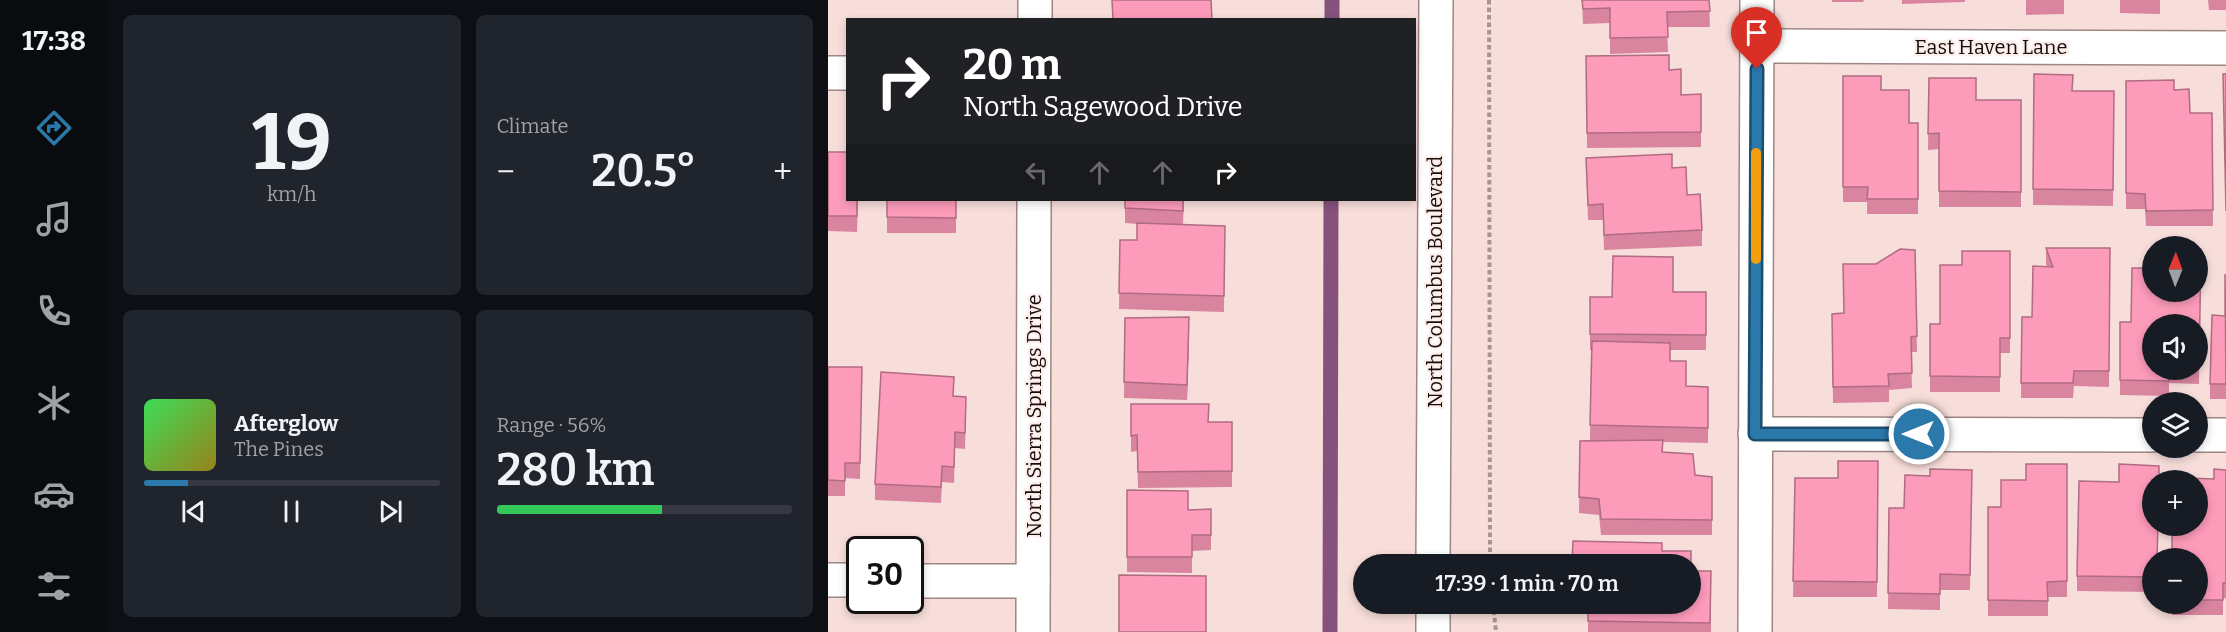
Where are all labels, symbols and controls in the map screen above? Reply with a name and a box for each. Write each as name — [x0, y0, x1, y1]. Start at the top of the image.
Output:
pin — [1731, 7, 1782, 69]
icon: arrive — [1740, 16, 1773, 49]
text: 17:38 — [22, 25, 86, 57]
street label: East Haven Lane — [1915, 35, 2067, 59]
text: 20 m — [963, 40, 1061, 90]
icon: right — [864, 42, 942, 120]
text: North Sagewood Drive — [963, 91, 1243, 123]
text: 19 — [252, 96, 332, 190]
icon: directions — [33, 107, 75, 149]
text: Climate — [497, 114, 568, 138]
text: 20.5° — [591, 144, 697, 198]
text: − — [497, 152, 515, 192]
text: + — [773, 152, 792, 192]
icon: left — [1020, 156, 1053, 189]
icon: ahead — [1083, 156, 1116, 189]
icon: ahead — [1146, 156, 1179, 189]
icon: right — [1209, 156, 1242, 189]
street label: North Columbus Boulevard — [1423, 156, 1447, 408]
text: km/h — [267, 182, 317, 206]
icon: music — [33, 198, 75, 240]
north arrow — [2142, 236, 2208, 302]
map controls — [2142, 236, 2208, 614]
icon: phone — [33, 290, 75, 332]
street label: North Sierra Springs Drive — [1022, 294, 1046, 538]
button: sound — [2142, 314, 2208, 380]
icon: climate — [33, 382, 75, 424]
button: layers — [2142, 392, 2208, 458]
position arrow — [1887, 402, 1951, 466]
text: Afterglow — [234, 410, 338, 437]
text: Range · 56% — [497, 413, 606, 437]
text: The Pines — [234, 437, 324, 461]
text: 280 km — [497, 443, 654, 497]
button: + — [2142, 470, 2208, 536]
icon: car — [33, 473, 75, 515]
icon: previous — [177, 495, 210, 528]
icon: pause — [275, 495, 308, 528]
icon: next — [374, 495, 407, 528]
speed limit sign: 30 — [846, 536, 924, 614]
button: − — [2142, 548, 2208, 614]
icon: filters — [33, 565, 75, 607]
text: 17:39 · 1 min · 70 m — [1435, 570, 1619, 597]

